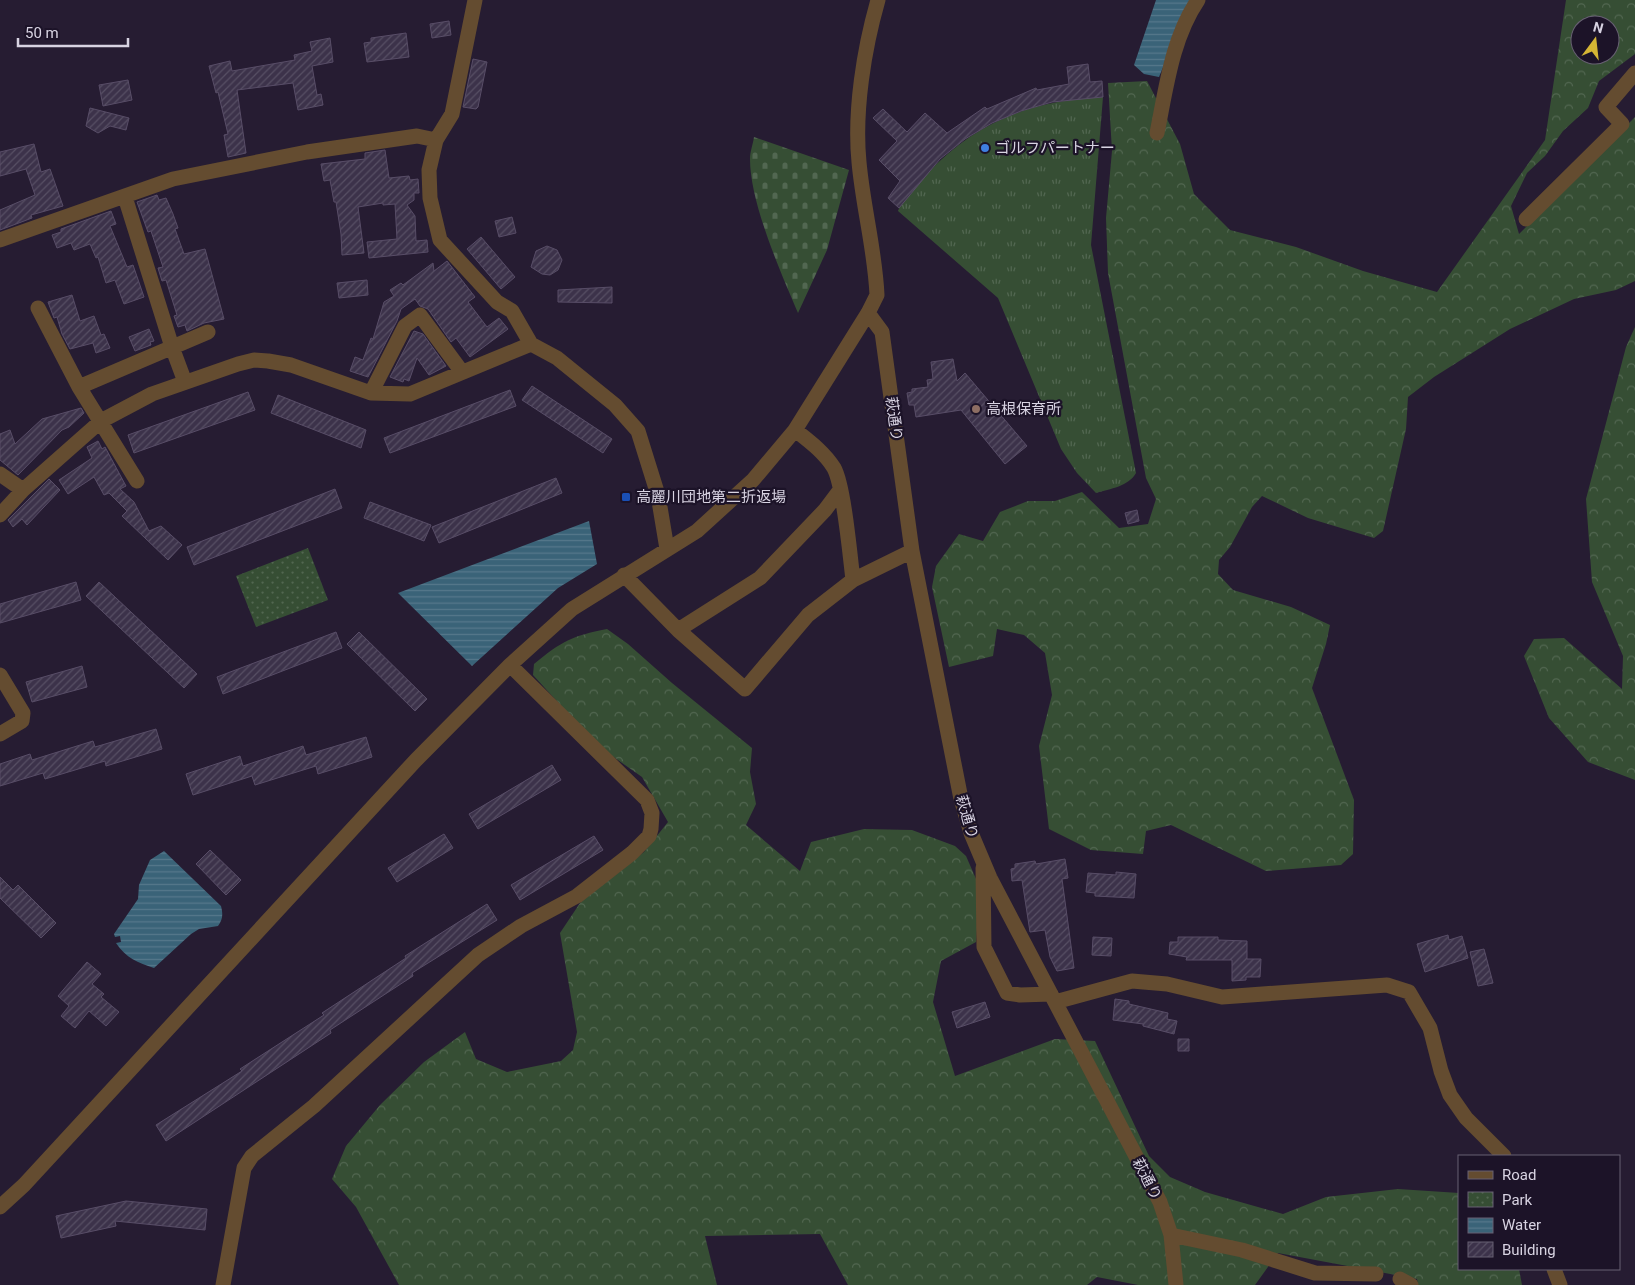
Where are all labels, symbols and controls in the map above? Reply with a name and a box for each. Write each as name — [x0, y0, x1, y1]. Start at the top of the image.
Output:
scale bar — [18, 15, 128, 47]
north arrow — [1570, 15, 1620, 65]
text: N — [1592, 18, 1605, 36]
text: 50 m — [25, 24, 59, 42]
place label: ゴルフパートナー — [995, 139, 1115, 157]
marker: ゴルフパートナー — [979, 142, 991, 154]
street label: 萩通り — [882, 395, 906, 443]
place label: 高根保育所 — [986, 400, 1061, 418]
marker: 高根保育所 — [970, 403, 982, 415]
place label: 高麗川団地第二折返場 — [636, 488, 786, 506]
marker: 高麗川団地第二折返場 — [620, 491, 632, 503]
street label: 萩通り — [952, 793, 982, 841]
street label: 萩通り — [1129, 1155, 1165, 1203]
legend — [1458, 1155, 1620, 1270]
text: Road — [1502, 1166, 1536, 1184]
text: Park — [1502, 1191, 1533, 1209]
text: Water — [1502, 1216, 1541, 1234]
text: Building — [1502, 1241, 1556, 1259]

